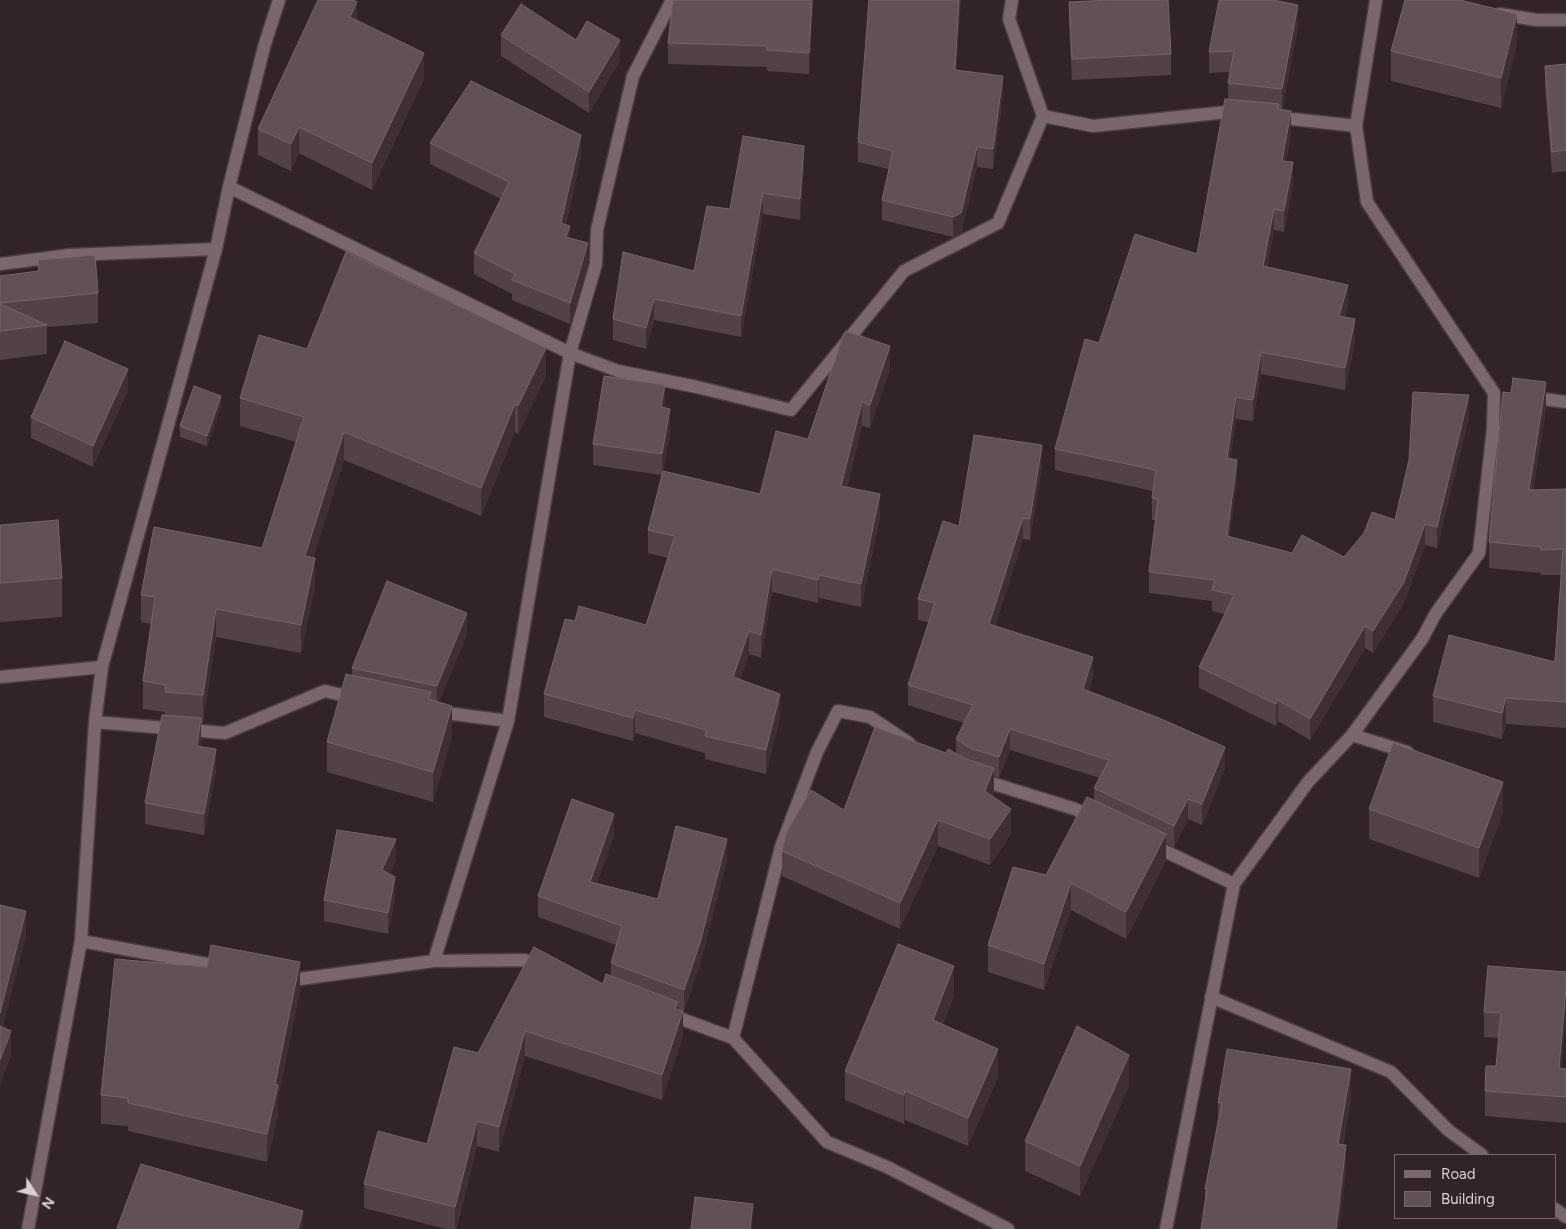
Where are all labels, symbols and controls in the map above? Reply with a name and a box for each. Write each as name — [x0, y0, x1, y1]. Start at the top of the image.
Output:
legend — [1394, 1154, 1556, 1219]
text: Road — [1441, 1165, 1476, 1183]
north arrow — [10, 1169, 60, 1219]
text: Building — [1441, 1190, 1495, 1208]
text: N — [38, 1194, 58, 1212]

